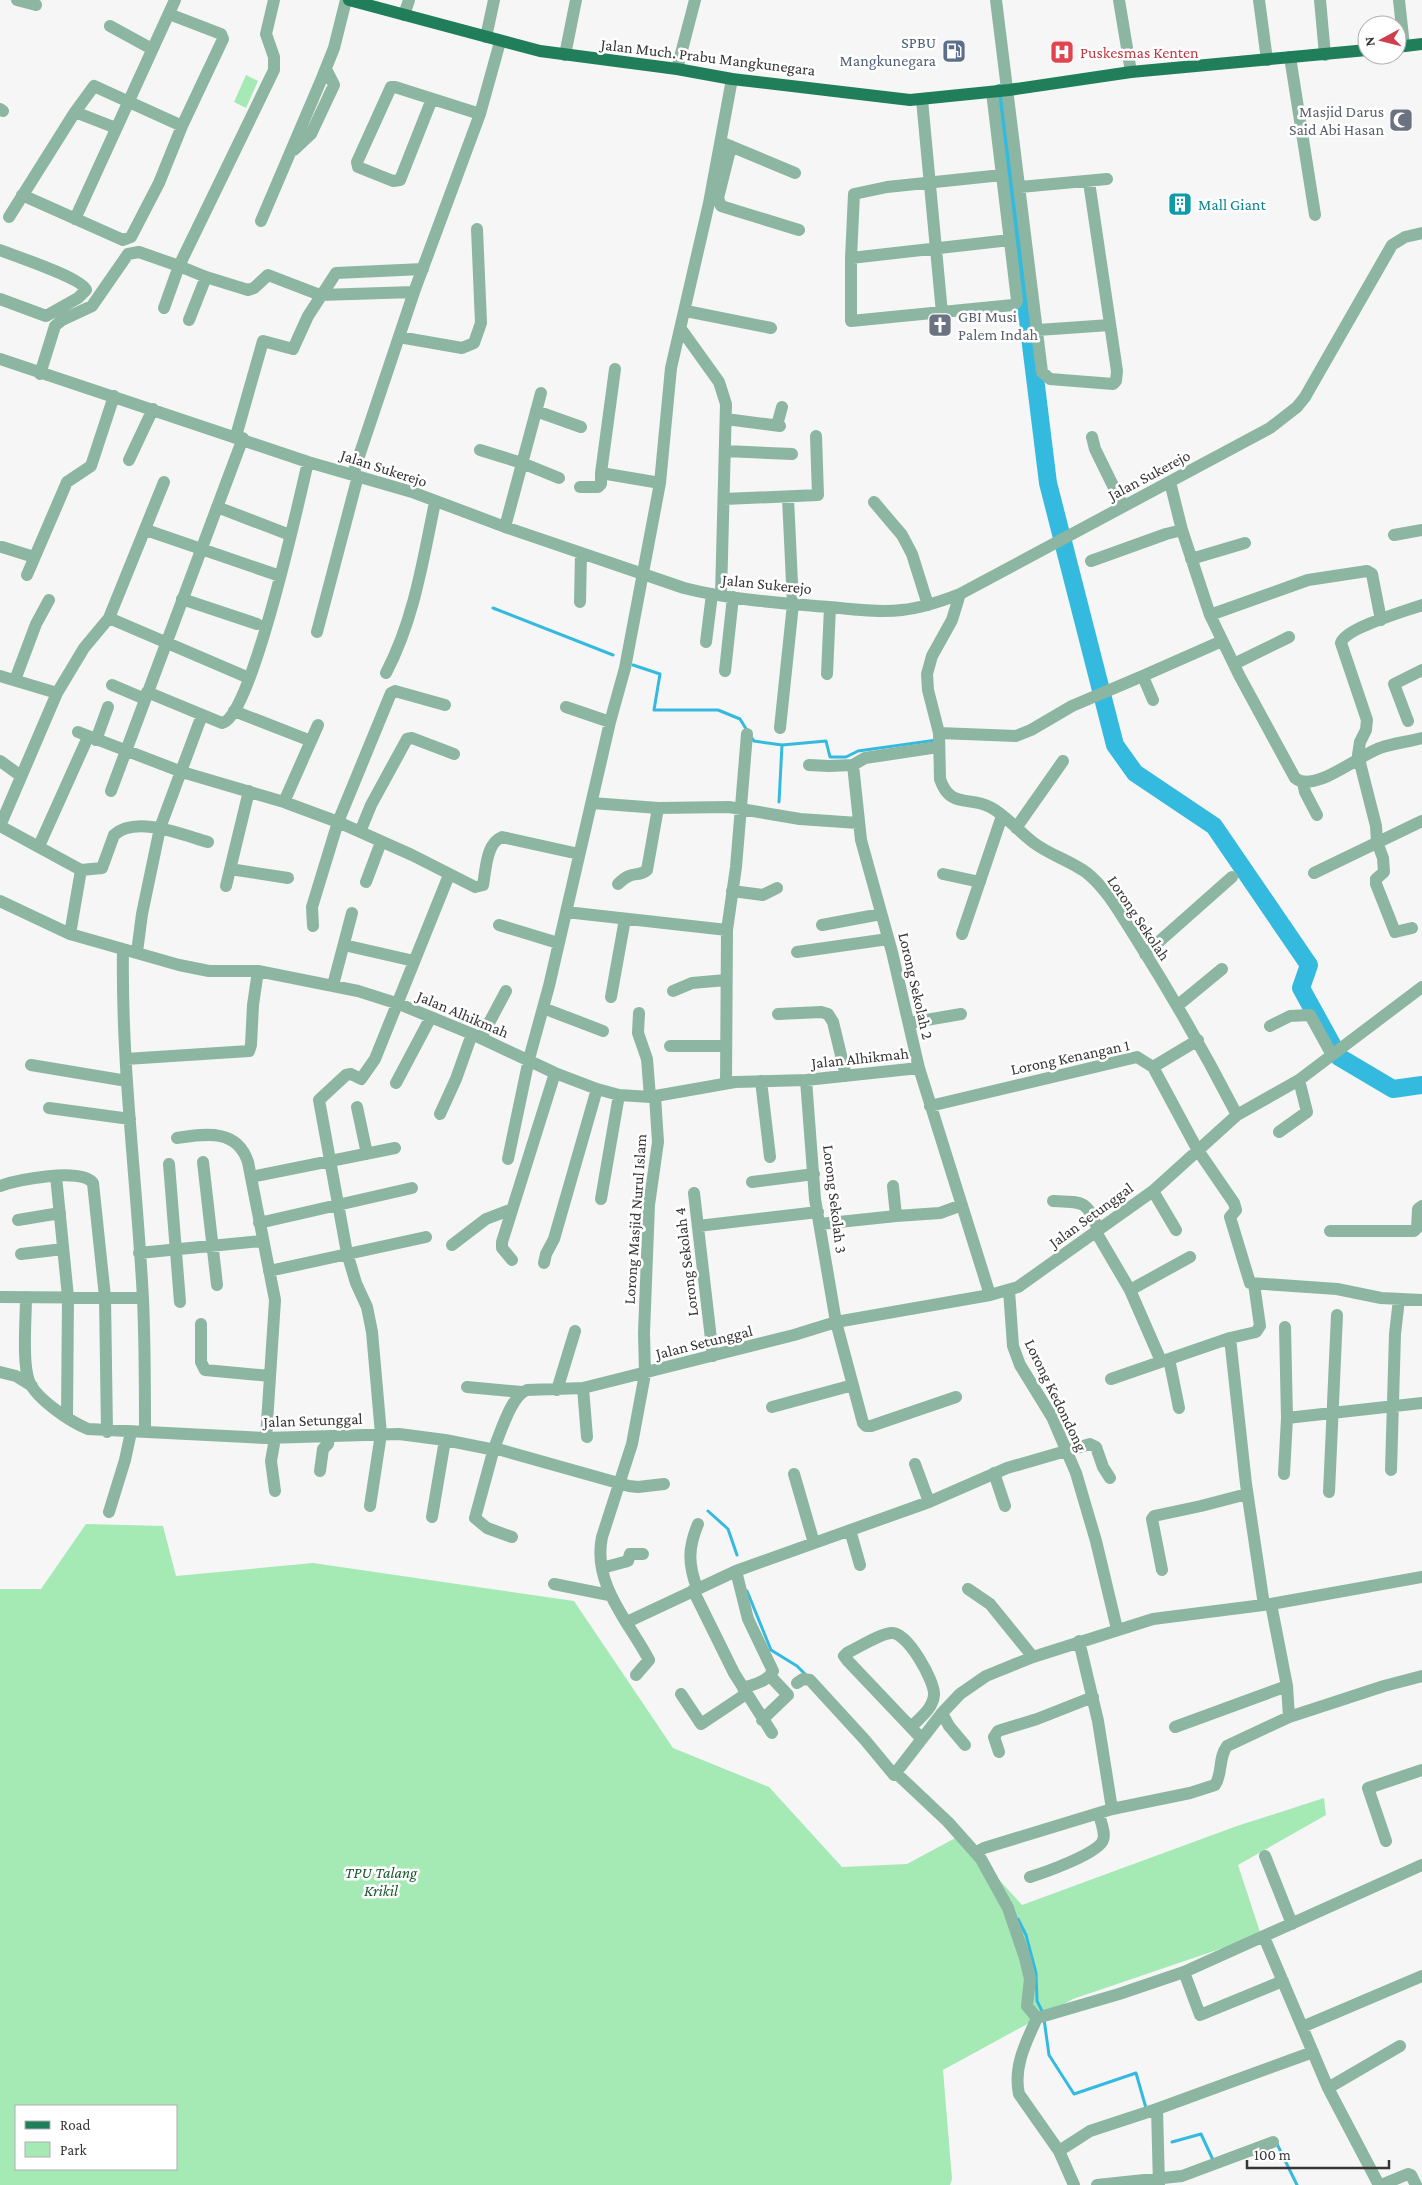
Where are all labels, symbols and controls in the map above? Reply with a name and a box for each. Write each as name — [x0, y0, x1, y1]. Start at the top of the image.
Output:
north arrow — [1357, 15, 1407, 65]
place label: SPBU Mangkunegara — [839, 34, 937, 70]
street label: Jalan Much. Prabu Mangkunegara — [598, 35, 817, 80]
text: N — [1361, 35, 1378, 47]
fuel station icon: SPBU Mangkunegara — [941, 38, 967, 64]
hospital icon: Puskesmas Kenten — [1049, 39, 1075, 65]
place label: Puskesmas Kenten — [1080, 44, 1199, 61]
place label: Masjid Darus Said Abi Hasan — [1289, 103, 1384, 138]
mosque icon: Masjid Darus Said Abi Hasan — [1388, 107, 1414, 133]
building icon: Mall Giant — [1167, 191, 1193, 217]
place label: Mall Giant — [1198, 196, 1266, 213]
place label: GBI Musi Palem Indah — [958, 308, 1039, 343]
church icon: GBI Musi Palem Indah — [927, 312, 953, 338]
street label: Jalan Sukerejo — [336, 445, 430, 491]
street label: Jalan Sukerejo — [1103, 446, 1193, 505]
street label: Jalan Sukerejo — [719, 571, 813, 598]
street label: Lorong Sekolah — [1104, 872, 1174, 965]
street label: Lorong Sekolah 2 — [894, 931, 937, 1042]
street label: Jalan Alhikmah — [412, 986, 512, 1042]
street label: Lorong Kenangan 1 — [1009, 1036, 1131, 1079]
street label: Jalan Alhikmah — [808, 1044, 910, 1073]
street label: Lorong Masjid Nurul Islam — [621, 1133, 650, 1305]
street label: Lorong Sekolah 3 — [819, 1144, 850, 1254]
street label: Jalan Setunggal — [1044, 1179, 1137, 1253]
street label: Lorong Sekolah 4 — [671, 1206, 702, 1318]
street label: Jalan Setunggal — [652, 1322, 754, 1364]
street label: Lorong Kedondong — [1021, 1336, 1091, 1454]
street label: Jalan Setunggal — [261, 1410, 363, 1431]
park label: TPU Talang Krikil — [345, 1864, 418, 1899]
legend — [15, 2105, 178, 2170]
text: Road — [60, 2117, 91, 2133]
scale bar — [1247, 2138, 1390, 2170]
text: Park — [60, 2142, 87, 2158]
text: 100 m — [1254, 2147, 1291, 2163]

